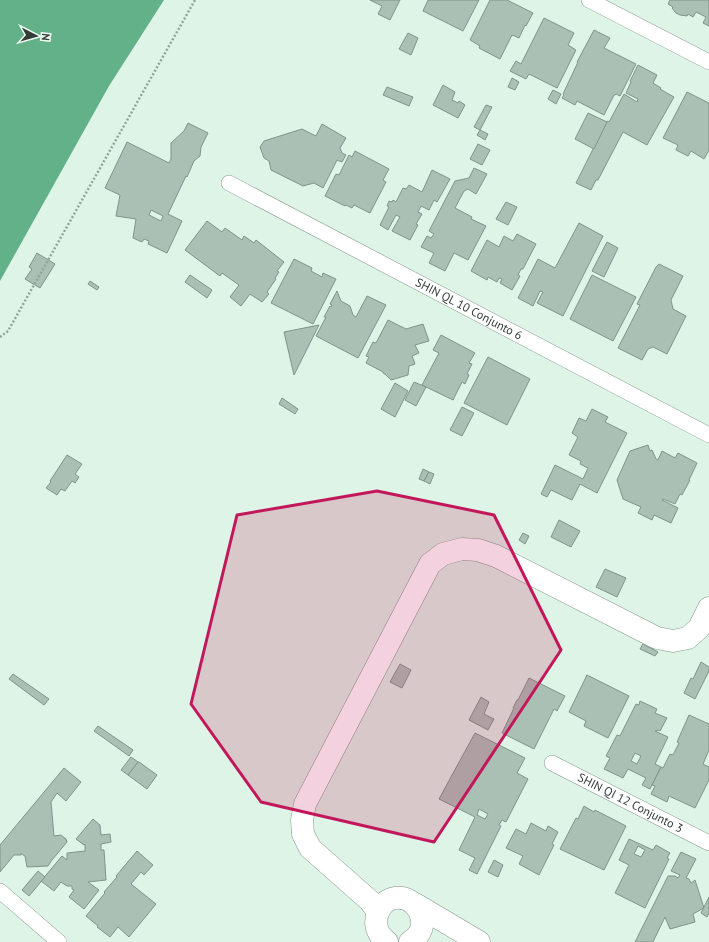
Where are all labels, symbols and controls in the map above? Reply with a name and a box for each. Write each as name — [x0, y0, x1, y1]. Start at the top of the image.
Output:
north arrow — [16, 16, 56, 56]
text: N — [39, 33, 53, 41]
street label: SHIN QL 10 Conjunto 6 — [413, 274, 525, 343]
street label: SHIN QI 12 Conjunto 3 — [575, 769, 686, 836]

